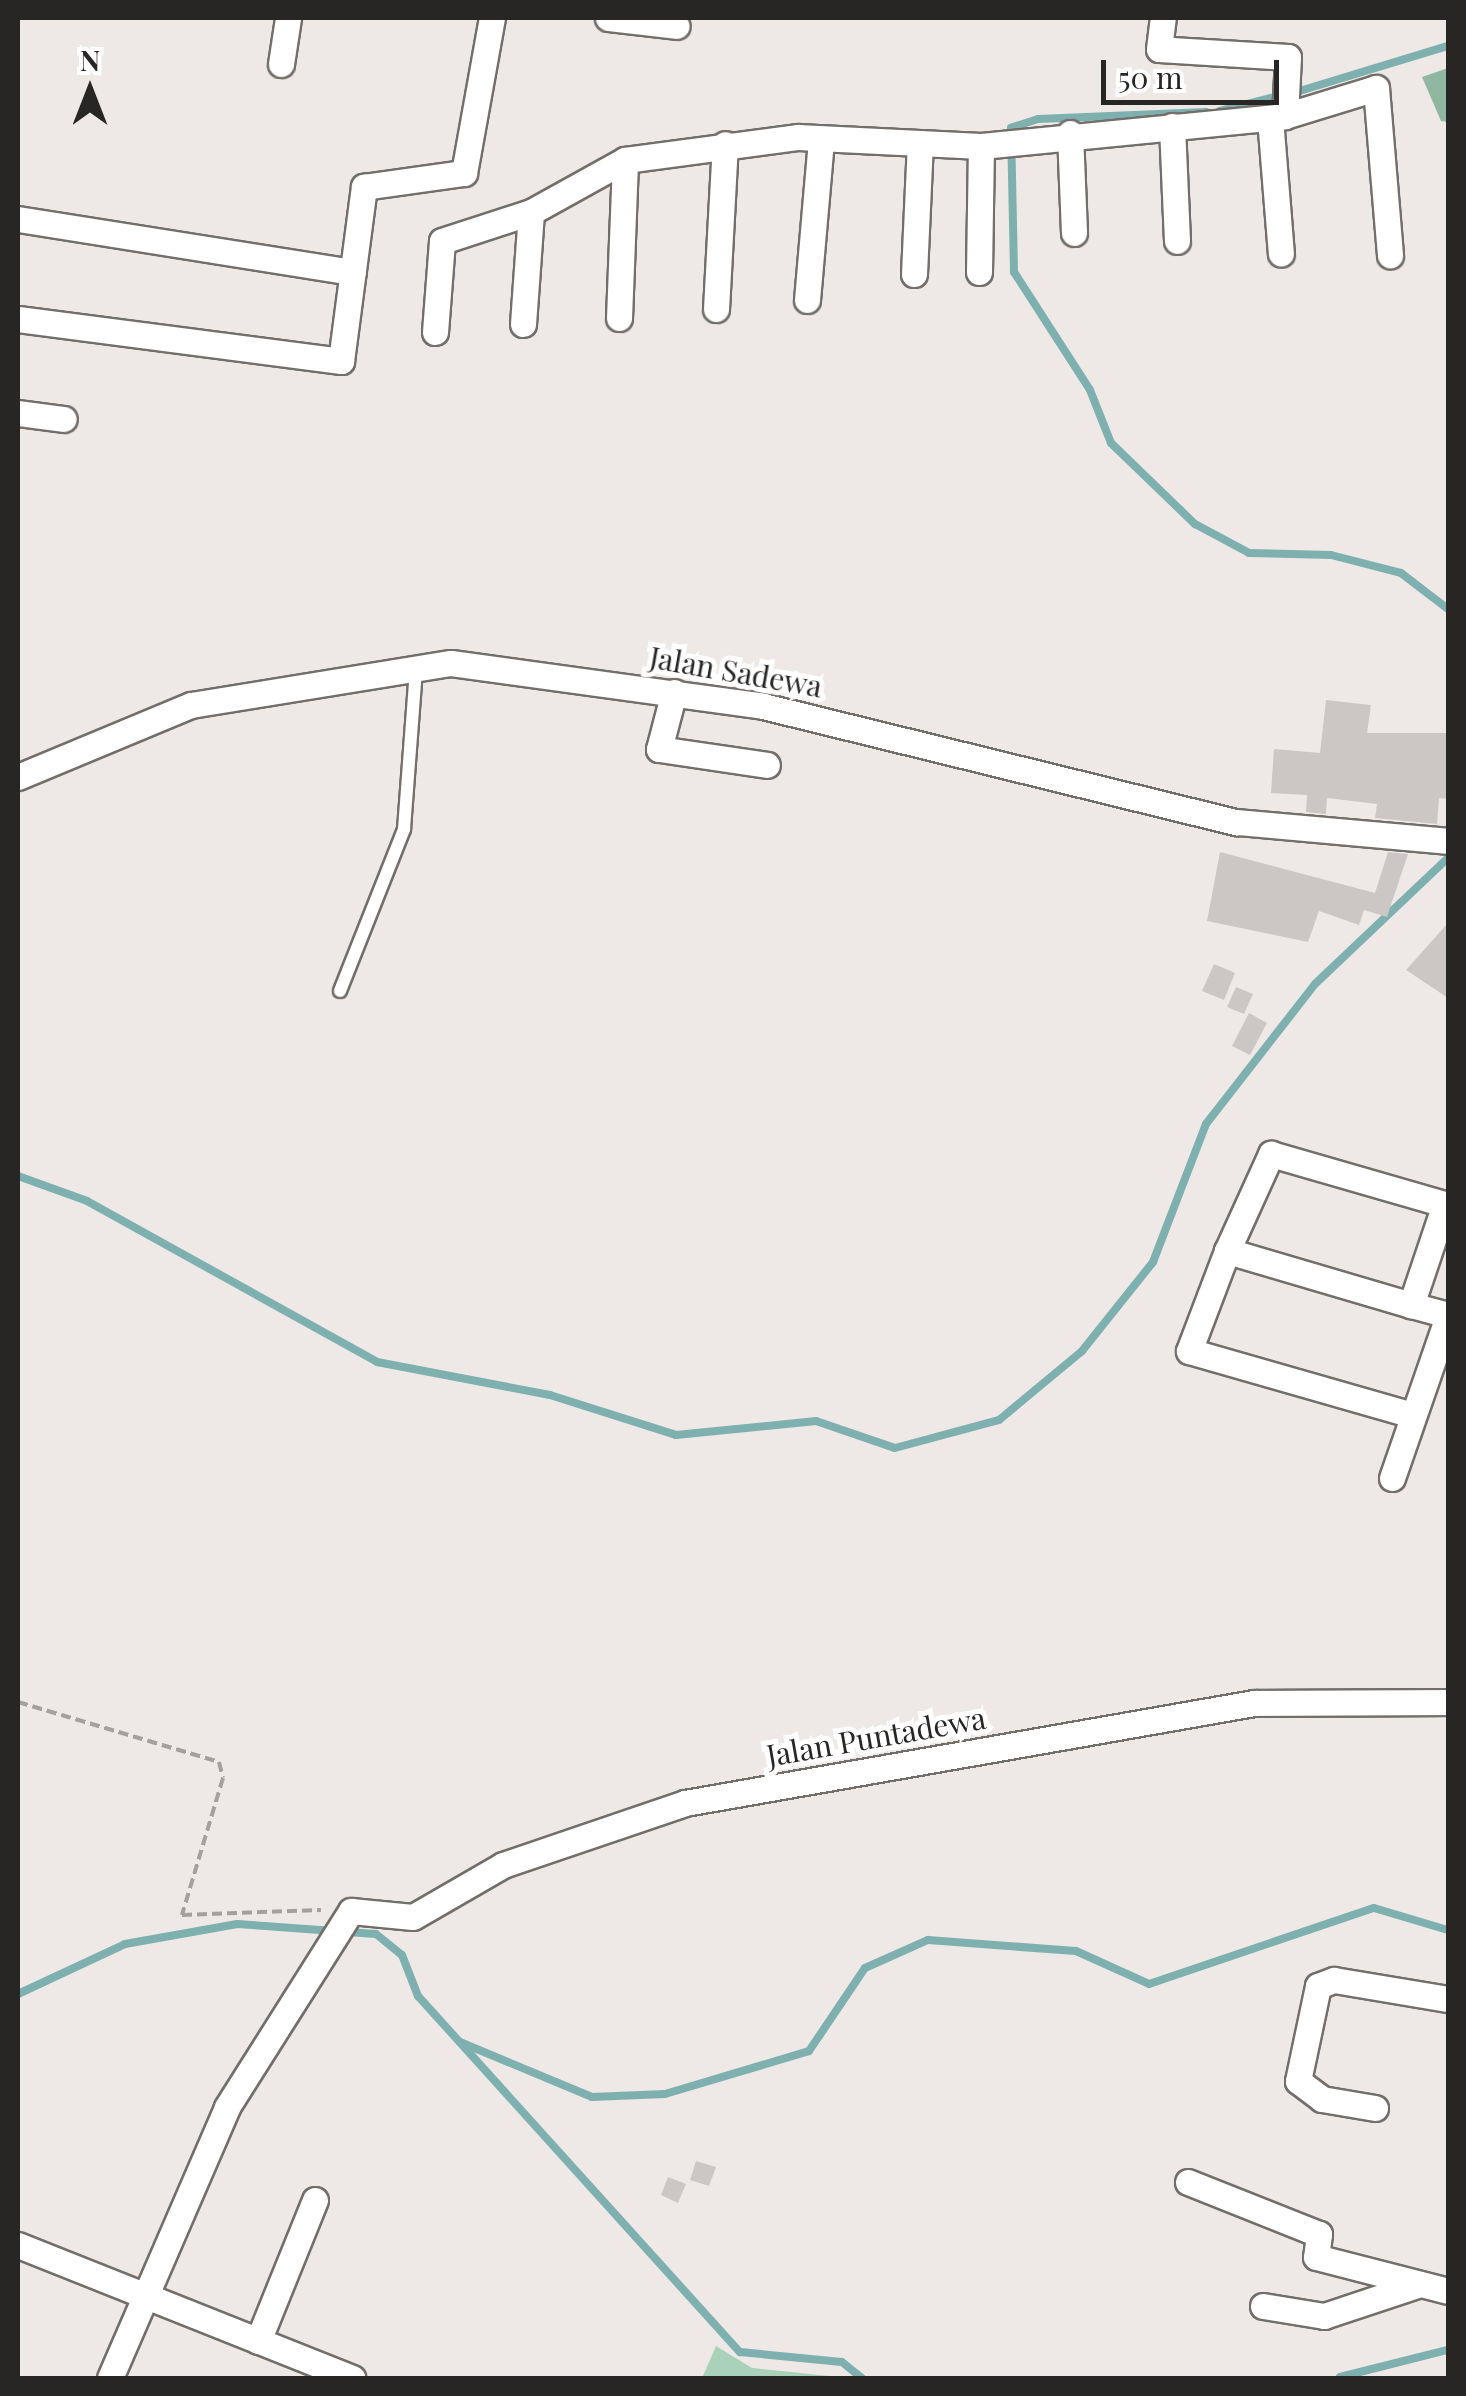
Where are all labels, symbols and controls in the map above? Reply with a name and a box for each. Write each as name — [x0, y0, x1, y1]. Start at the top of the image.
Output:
north arrow — [40, 40, 140, 140]
scale bar — [1106, 40, 1284, 102]
text: N — [80, 41, 100, 78]
text: 50 m — [1118, 57, 1183, 97]
street label: Jalan Sadewa — [647, 638, 825, 704]
street label: Jalan Puntadewa — [764, 1699, 988, 1773]

